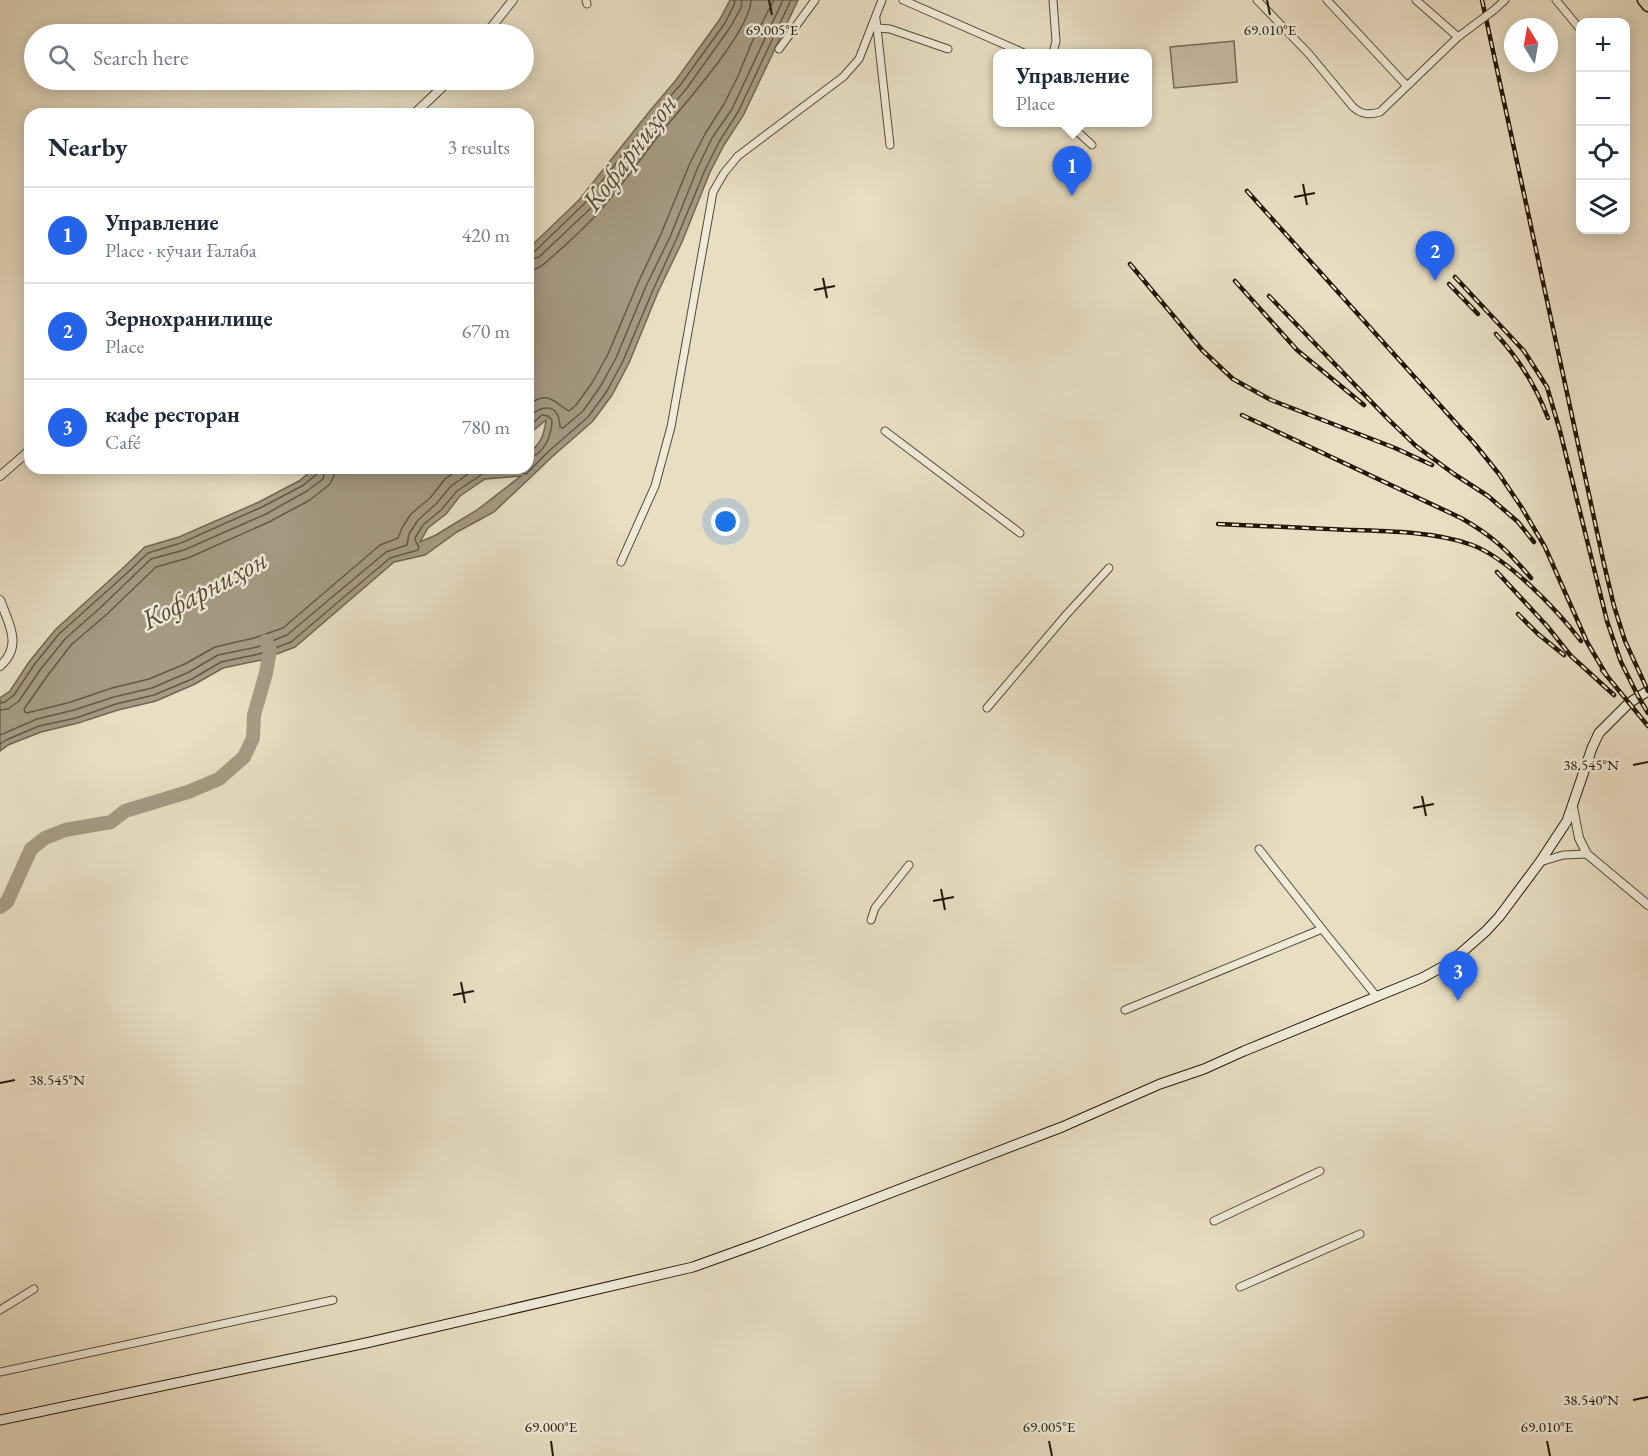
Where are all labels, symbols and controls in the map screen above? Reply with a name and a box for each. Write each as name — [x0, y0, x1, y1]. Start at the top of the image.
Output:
north arrow — [1504, 18, 1558, 72]
map controls — [1576, 18, 1630, 234]
button: + — [1576, 18, 1630, 72]
text: 69.005°E — [746, 20, 799, 39]
text: 69.010°E — [1244, 20, 1297, 39]
search box — [24, 24, 534, 90]
icon: search — [45, 41, 78, 74]
text: Search here — [93, 43, 188, 72]
popup — [993, 49, 1152, 127]
text: Управление — [1016, 61, 1129, 90]
button: − — [1576, 72, 1630, 126]
water label: Кофарниҳон — [573, 86, 685, 219]
text: Place — [1016, 90, 1055, 116]
button: locate — [1576, 126, 1630, 180]
text: Nearby — [48, 130, 128, 164]
text: 3 results — [447, 134, 510, 160]
pin: 1 — [1052, 146, 1092, 196]
button: layers — [1576, 180, 1630, 234]
text: Управление — [105, 208, 219, 237]
text: 1 — [62, 222, 73, 248]
text: 420 m — [462, 222, 510, 248]
pin: 2 — [1416, 232, 1454, 281]
text: Place · кӯчаи Ғалаба — [105, 237, 257, 263]
text: Зернохранилище — [105, 304, 273, 333]
text: 2 — [62, 318, 73, 344]
text: 670 m — [462, 318, 510, 344]
text: Place — [105, 333, 144, 359]
text: кафе ресторан — [105, 400, 240, 429]
text: 3 — [62, 414, 73, 440]
text: 780 m — [462, 414, 510, 440]
text: Café — [105, 429, 141, 455]
your location — [711, 507, 740, 536]
water label: Кофарниҳон — [134, 541, 273, 638]
text: 38.545°N — [1563, 755, 1619, 774]
pin: 3 — [1438, 952, 1478, 1001]
text: 38.545°N — [29, 1070, 85, 1089]
text: 38.540°N — [1563, 1390, 1619, 1409]
text: 69.000°E — [525, 1417, 578, 1436]
text: 69.005°E — [1023, 1417, 1076, 1436]
text: 69.010°E — [1521, 1417, 1574, 1436]

